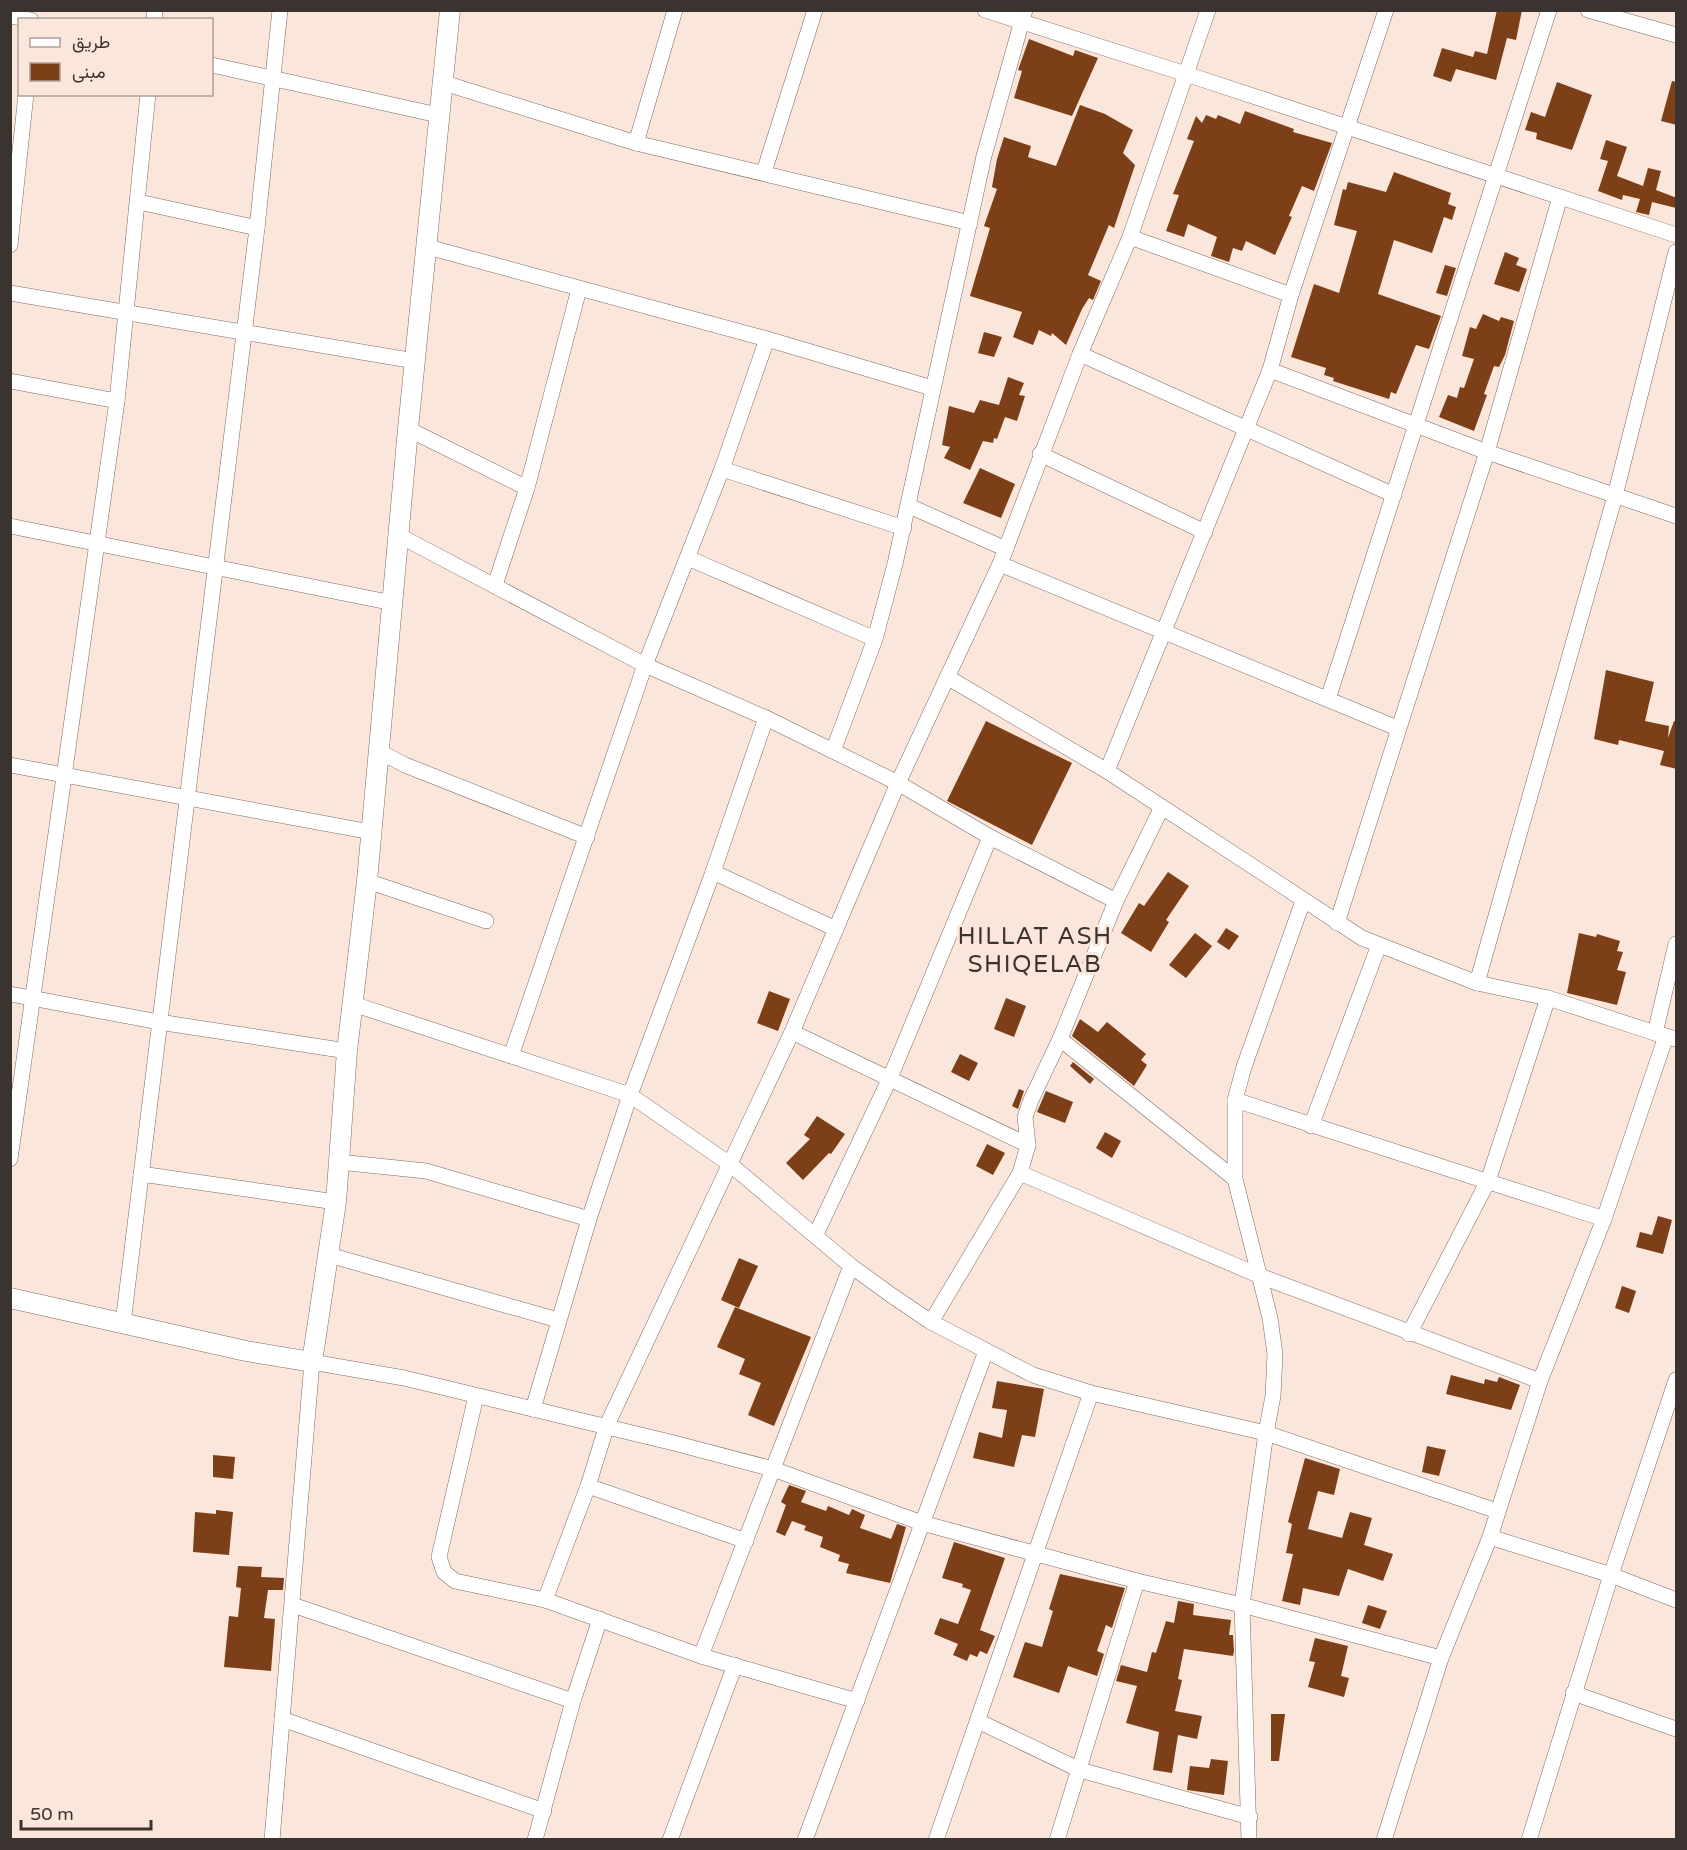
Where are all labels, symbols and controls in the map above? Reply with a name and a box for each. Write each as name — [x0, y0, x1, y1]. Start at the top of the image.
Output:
legend — [18, 18, 213, 96]
text: طريق — [72, 31, 110, 53]
text: مبنى — [72, 61, 106, 83]
district label: HILLAT ASH SHIQELAB — [957, 922, 1113, 979]
scale bar — [21, 1793, 152, 1831]
text: 50 m — [30, 1803, 74, 1825]

